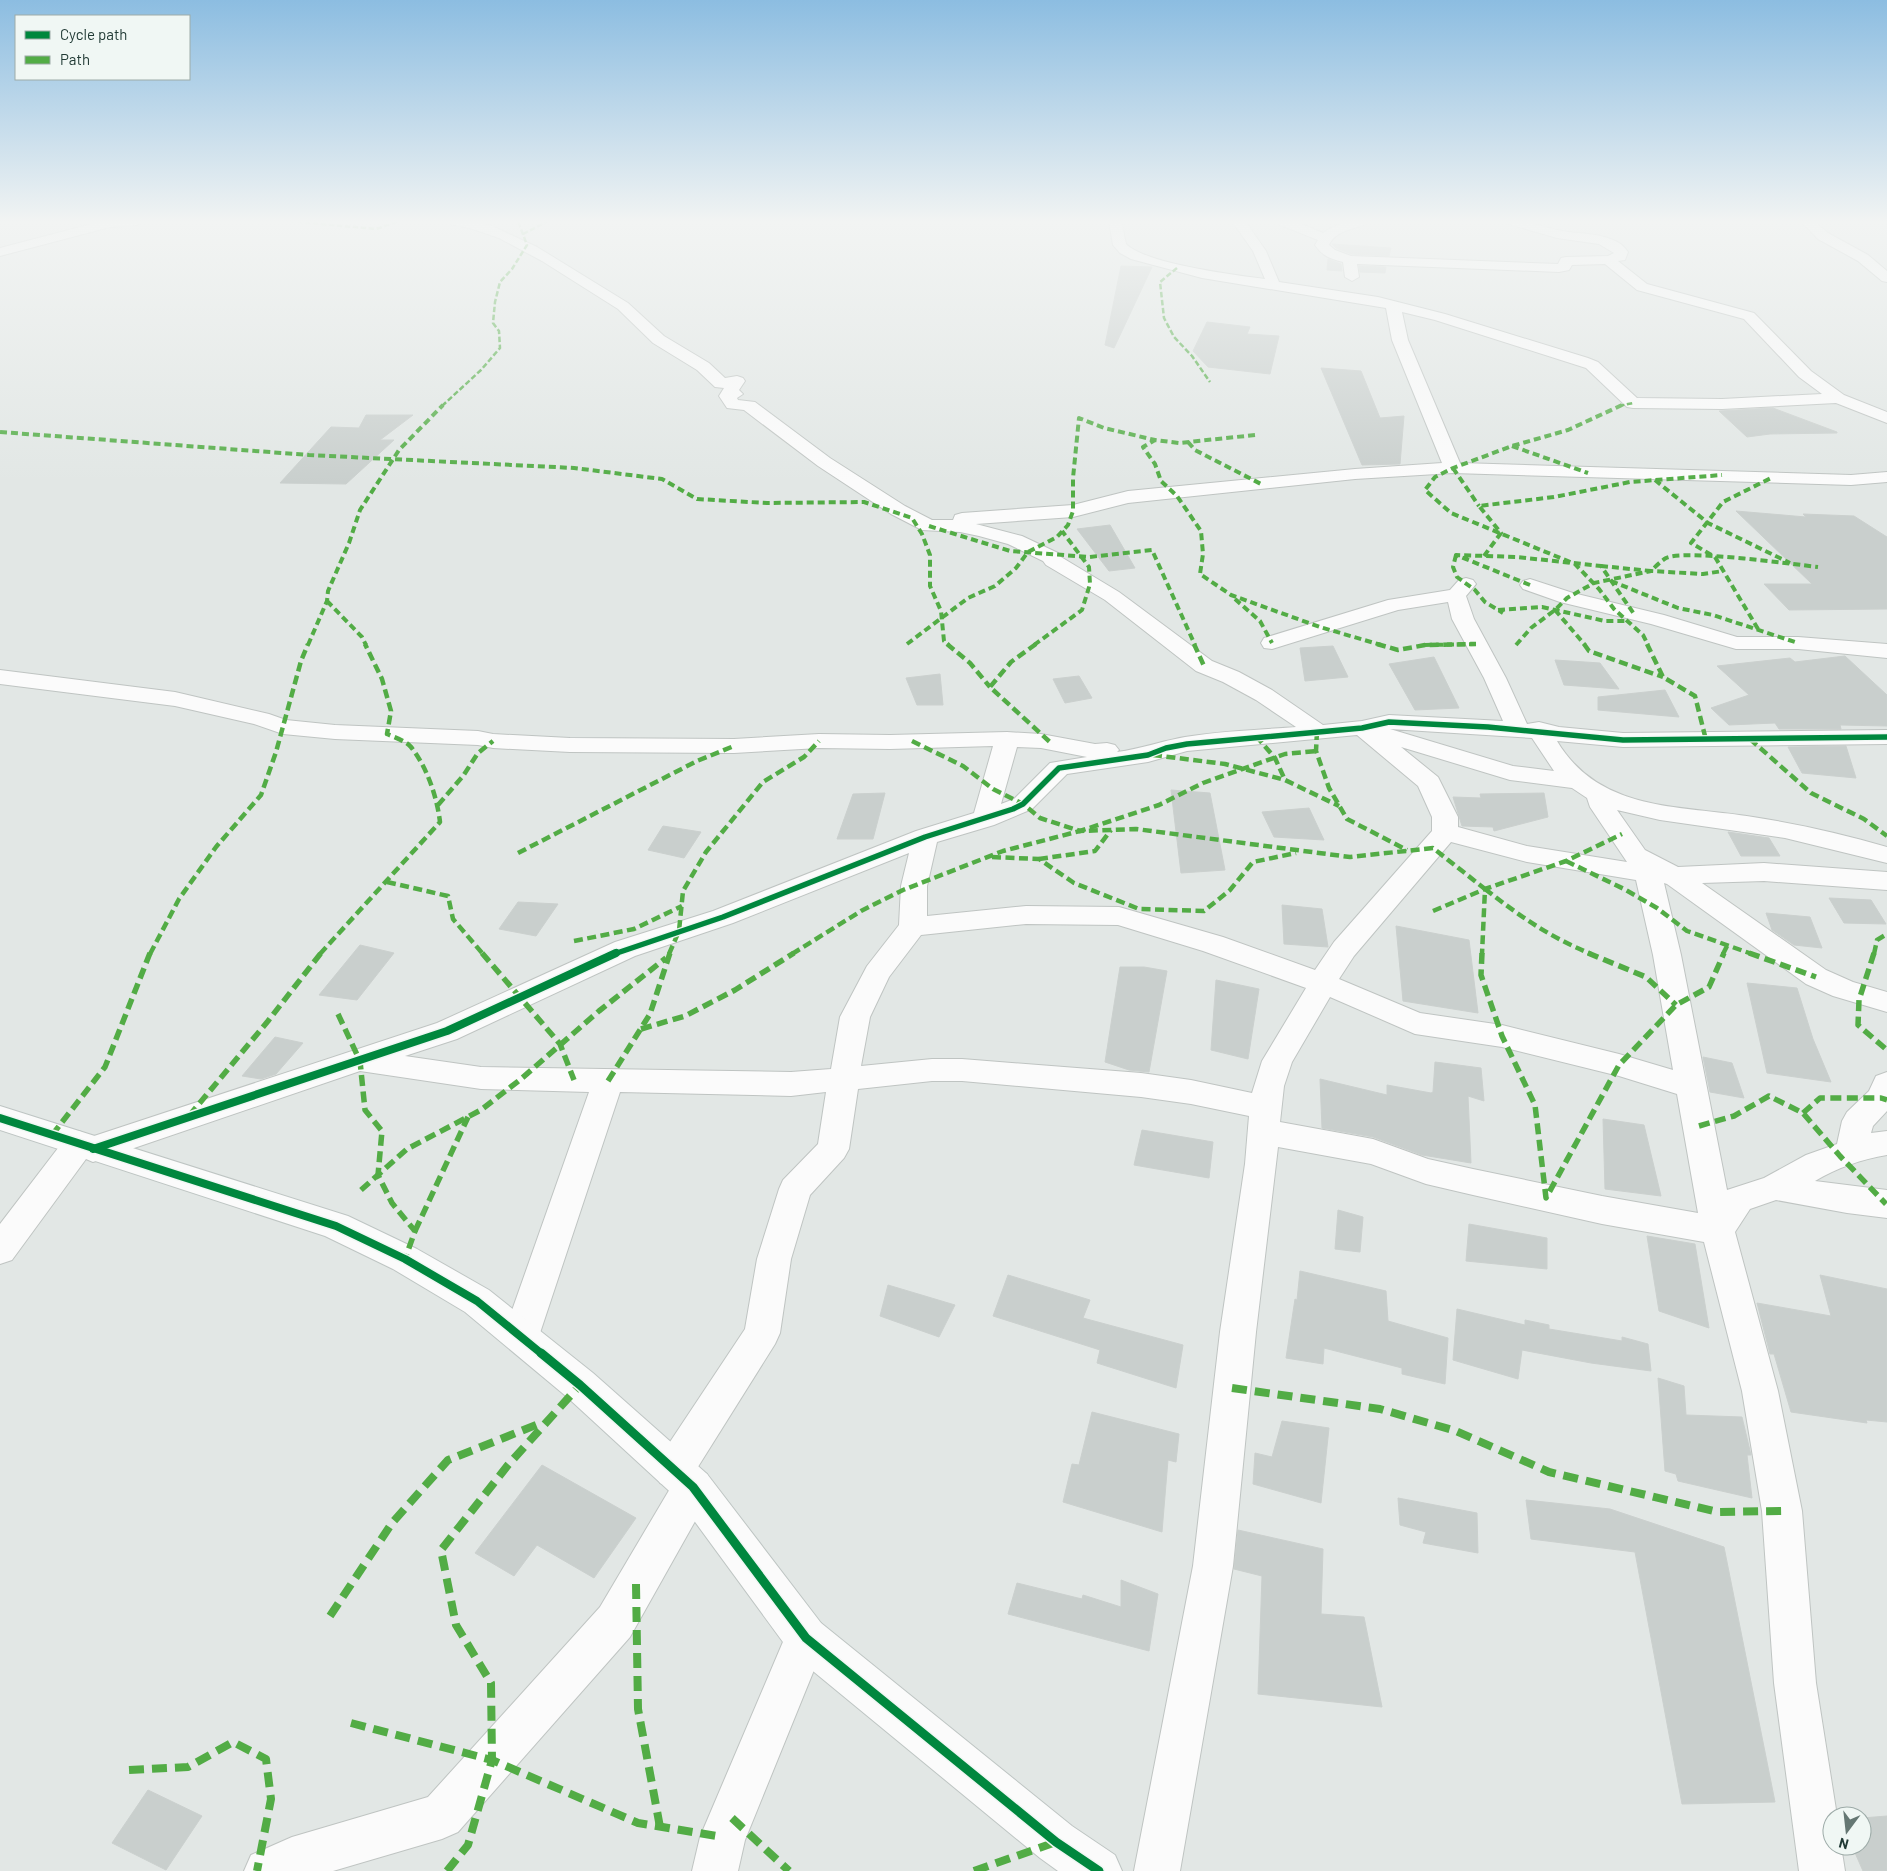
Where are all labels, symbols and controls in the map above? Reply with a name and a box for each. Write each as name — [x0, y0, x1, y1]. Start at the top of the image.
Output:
legend — [15, 15, 190, 80]
text: Cycle path — [60, 25, 127, 43]
text: Path — [60, 50, 90, 68]
north arrow — [1822, 1806, 1872, 1856]
text: N — [1837, 1835, 1850, 1853]

